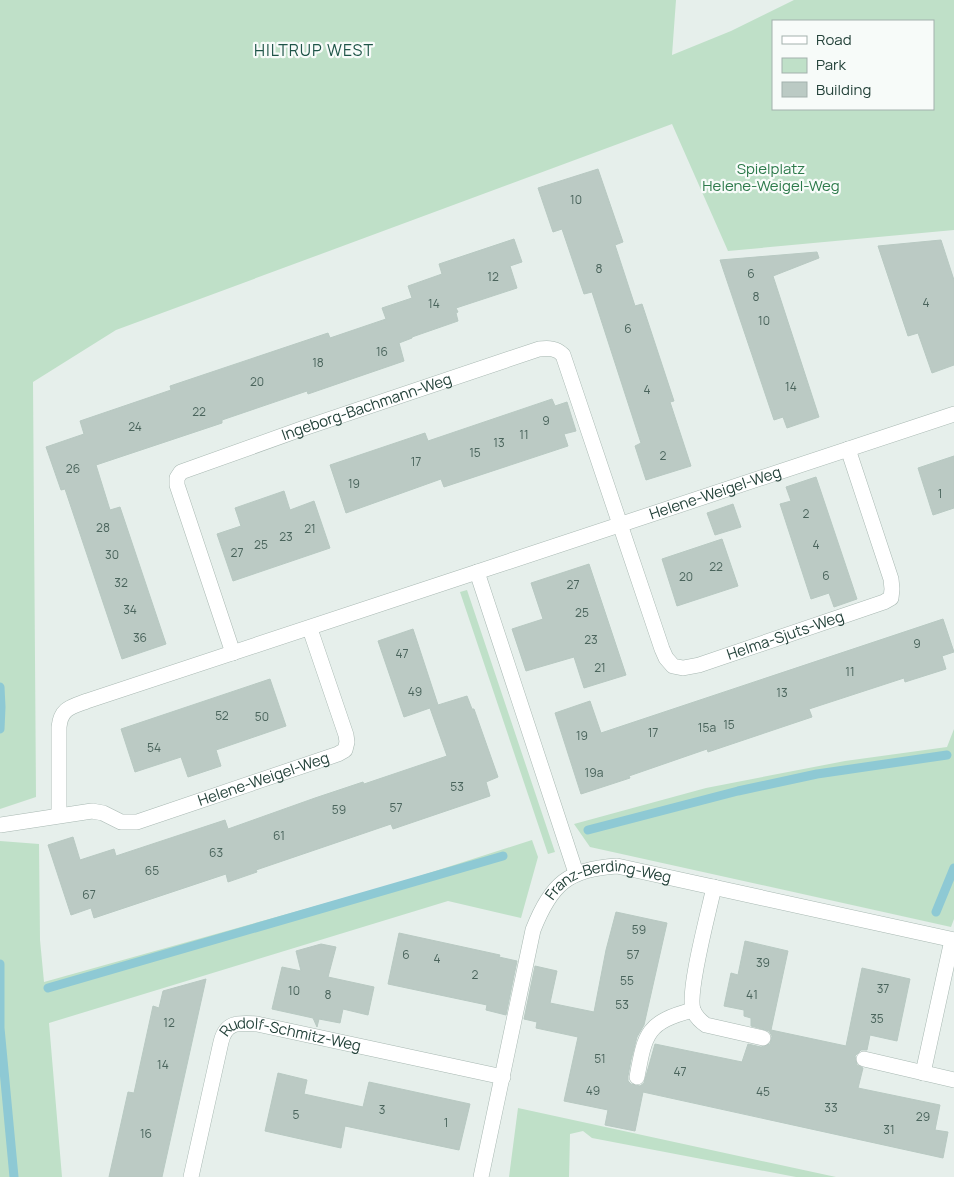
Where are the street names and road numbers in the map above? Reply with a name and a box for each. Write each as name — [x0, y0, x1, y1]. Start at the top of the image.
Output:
street label: Ingeborg-Bachmann-Weg — [279, 368, 454, 445]
street label: Helene-Weigel-Weg — [647, 461, 784, 524]
street label: Helma-Sjuts-Weg — [724, 605, 846, 665]
street label: Helene-Weigel-Weg — [195, 747, 332, 811]
street label: Franz-Berding-Weg — [540, 855, 673, 904]
street label: Rudolf-Schmitz-Weg — [214, 1012, 363, 1056]

